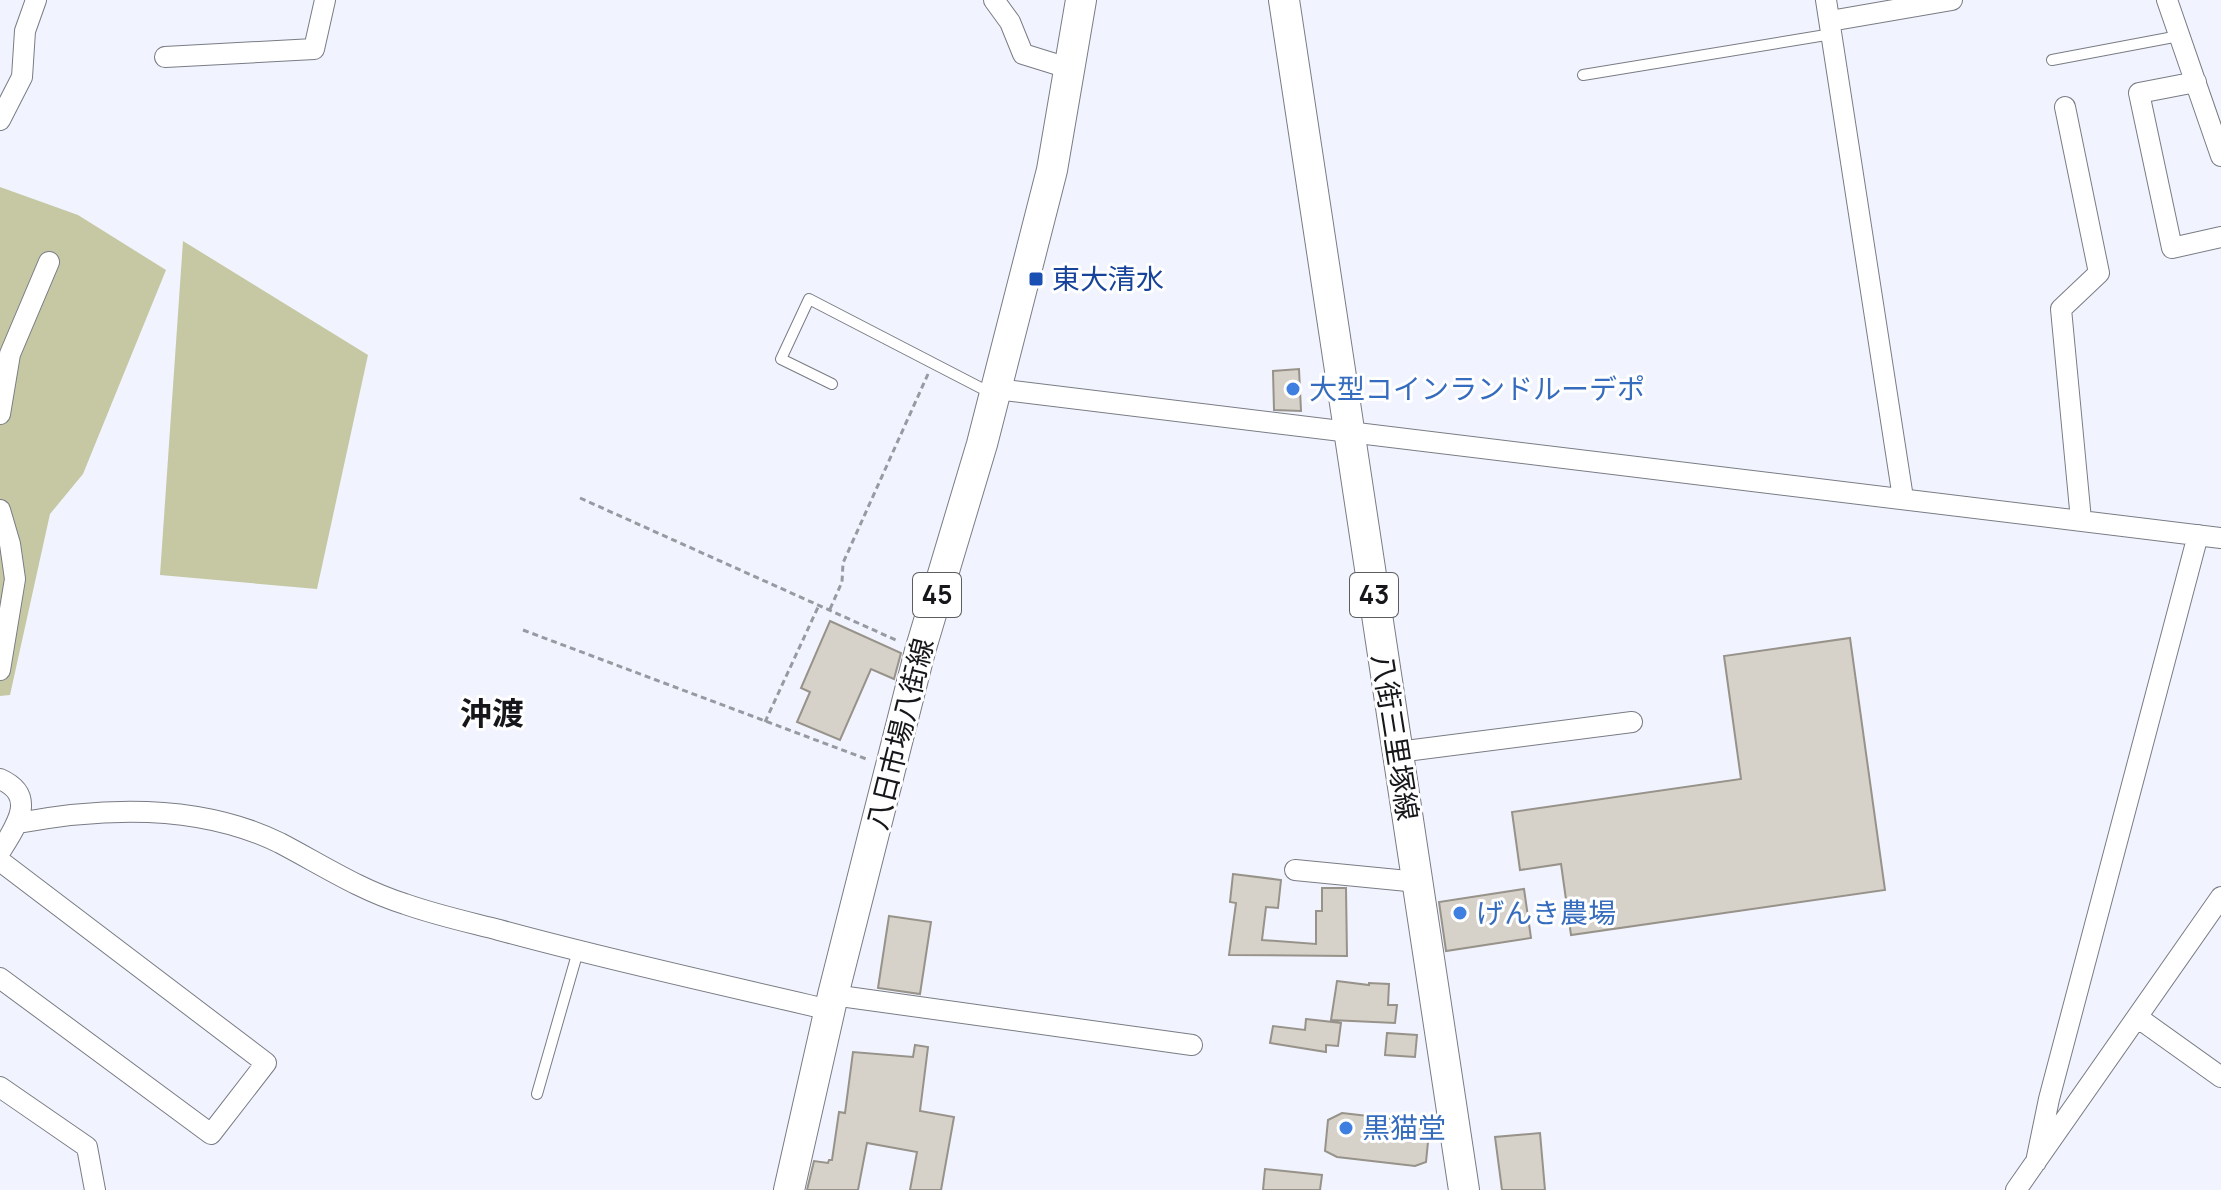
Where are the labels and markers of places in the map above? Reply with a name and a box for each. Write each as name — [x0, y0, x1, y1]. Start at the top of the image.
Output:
place label: 東大清水 — [1052, 259, 1164, 297]
marker: 東大清水 — [1027, 270, 1045, 288]
place label: 大型コインランドルーデポ — [1309, 369, 1645, 407]
marker: 大型コインランドルーデポ — [1284, 380, 1302, 398]
place label: げんき農場 — [1476, 893, 1616, 931]
marker: げんき農場 — [1451, 904, 1469, 922]
place label: 黒猫堂 — [1362, 1108, 1446, 1146]
marker: 黒猫堂 — [1337, 1119, 1355, 1137]

